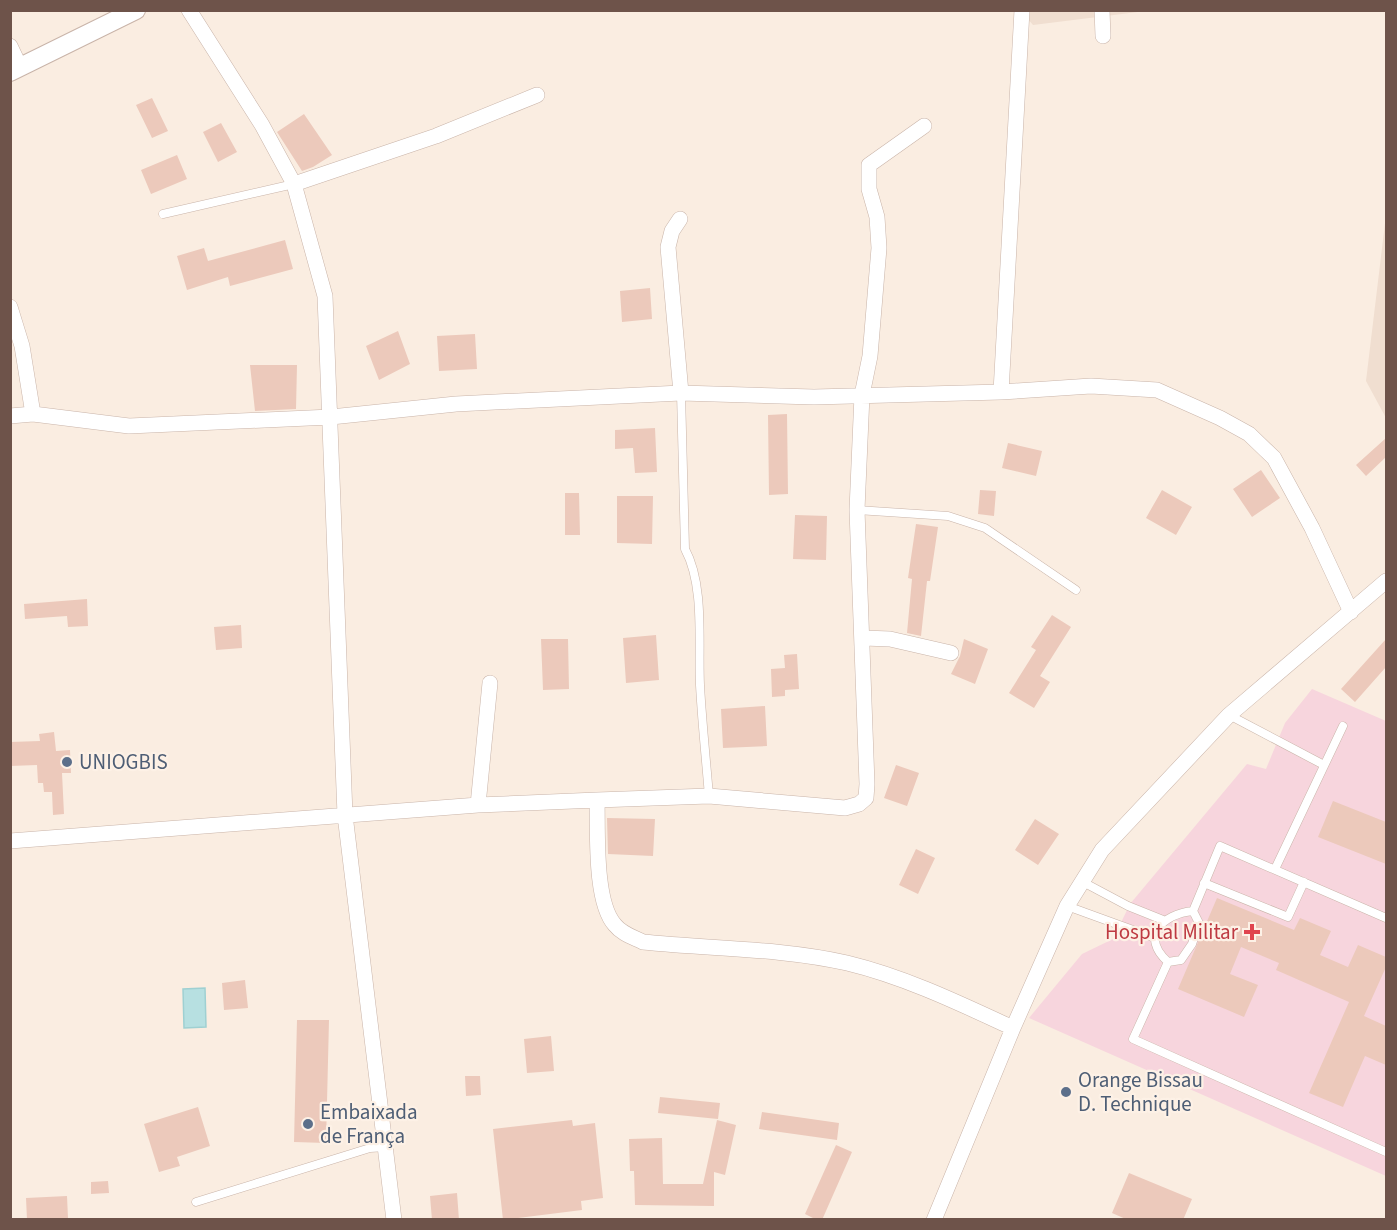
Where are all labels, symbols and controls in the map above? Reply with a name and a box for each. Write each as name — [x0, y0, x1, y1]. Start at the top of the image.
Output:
place label: UNIOGBIS — [79, 747, 168, 777]
marker: UNIOGBIS — [60, 755, 74, 769]
place label: Hospital Militar — [1105, 917, 1239, 947]
marker: Hospital Militar — [1243, 923, 1261, 941]
place label: Orange Bissau D. Technique — [1078, 1065, 1203, 1119]
marker: Orange Bissau D. Technique — [1059, 1085, 1073, 1099]
place label: Embaixada de França — [320, 1097, 418, 1151]
marker: Embaixada de França — [301, 1117, 315, 1131]

